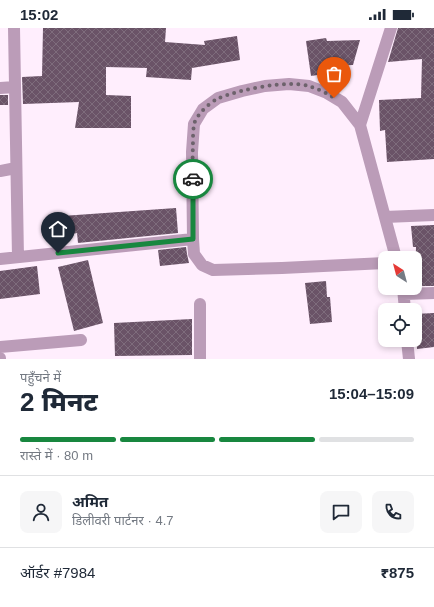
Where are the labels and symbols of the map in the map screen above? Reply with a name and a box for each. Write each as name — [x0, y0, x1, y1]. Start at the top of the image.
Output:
pin — [317, 57, 351, 98]
courier — [173, 159, 213, 199]
pin — [41, 212, 75, 253]
north arrow — [378, 251, 422, 295]

